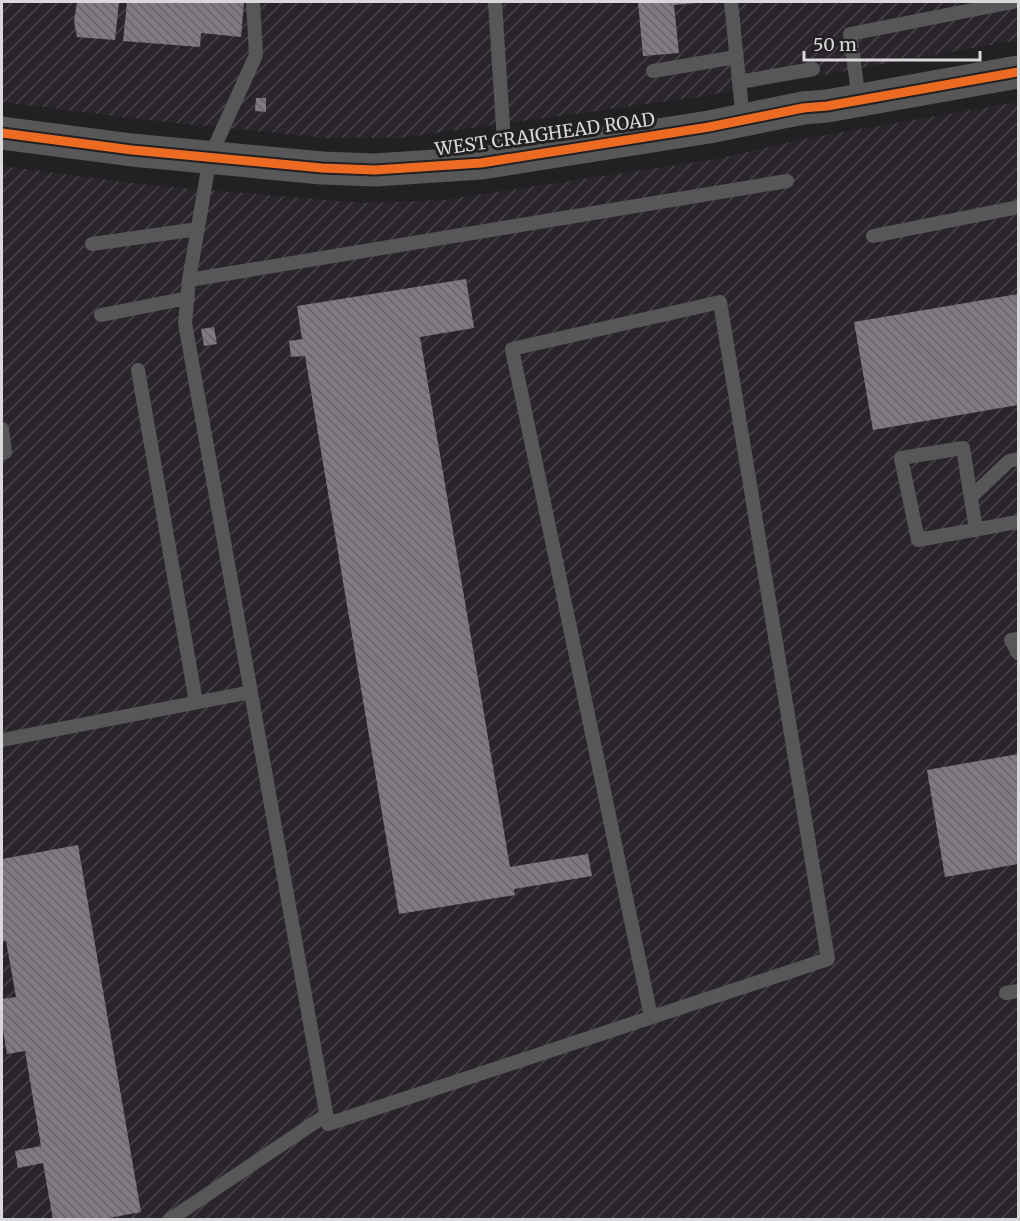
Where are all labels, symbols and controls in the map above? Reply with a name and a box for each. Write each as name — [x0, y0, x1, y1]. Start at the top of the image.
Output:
scale bar — [804, 24, 980, 62]
text: 50 m — [813, 33, 857, 56]
street label: WEST CRAIGHEAD ROAD — [433, 107, 656, 161]

